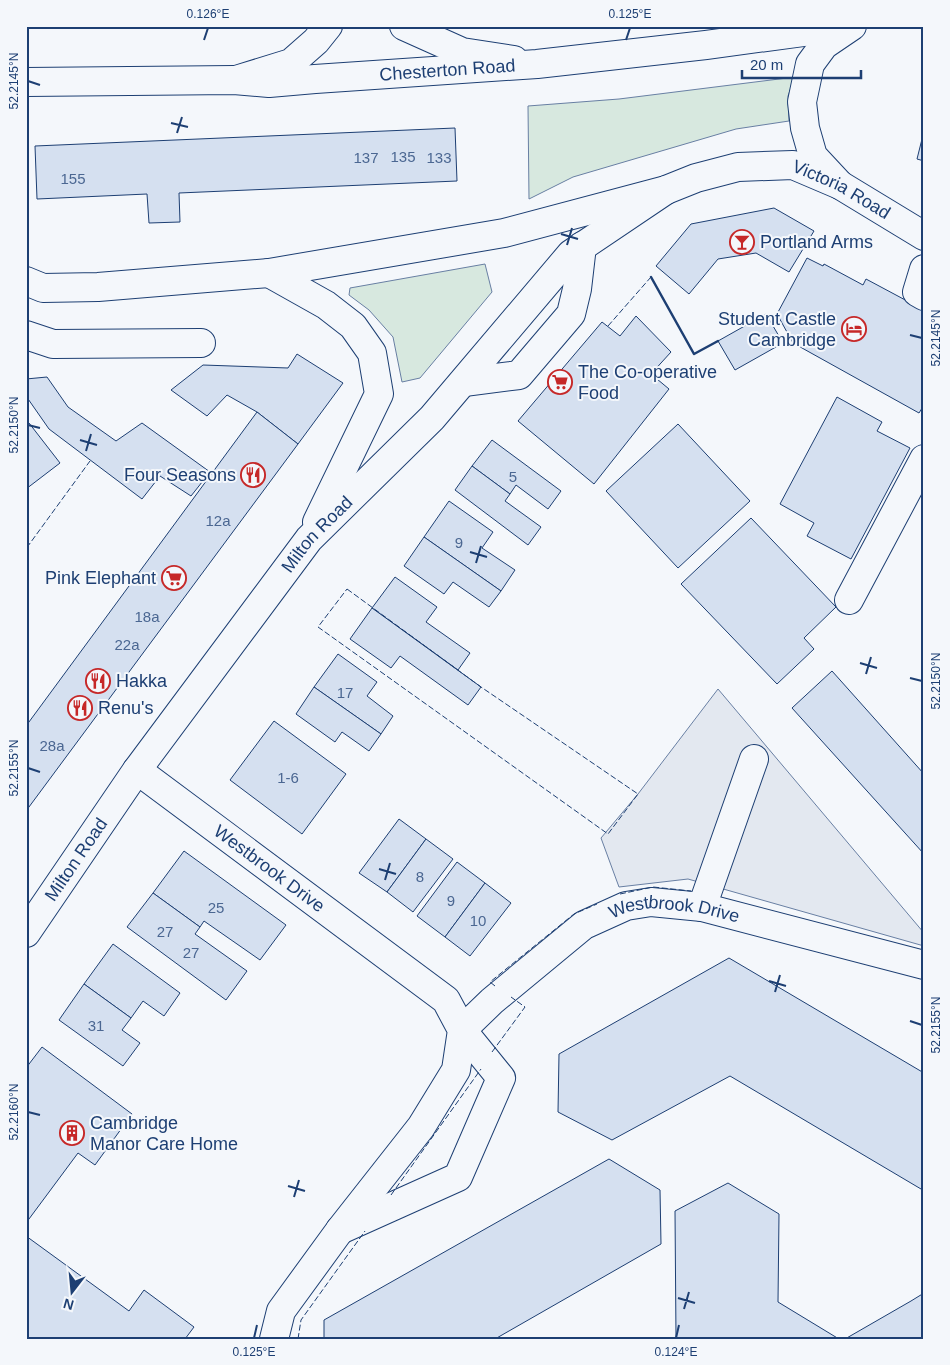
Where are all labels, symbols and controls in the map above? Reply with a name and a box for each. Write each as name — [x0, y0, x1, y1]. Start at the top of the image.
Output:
text: 0.126°E — [187, 7, 229, 21]
text: 0.125°E — [609, 7, 651, 21]
scale bar — [742, 48, 861, 80]
text: 52.2145°N — [7, 53, 21, 109]
street label: Chesterton Road — [379, 55, 516, 85]
text: 20 m — [750, 56, 783, 73]
house number: 135 — [390, 148, 416, 165]
house number: 137 — [353, 149, 379, 166]
house number: 133 — [426, 149, 452, 166]
street label: Victoria Road — [789, 156, 894, 223]
house number: 155 — [60, 170, 86, 187]
bar icon: Portland Arms — [729, 229, 755, 255]
place label: Portland Arms — [760, 232, 873, 252]
place label: Student Castle Cambridge — [718, 309, 836, 350]
text: 52.2145°N — [929, 310, 943, 366]
hotel icon: Student Castle Cambridge — [841, 316, 867, 342]
place label: The Co-operative Food — [578, 362, 717, 403]
supermarket icon: The Co-operative Food — [547, 369, 573, 395]
text: 52.2150°N — [7, 397, 21, 453]
restaurant icon: Four Seasons — [240, 462, 266, 488]
place label: Four Seasons — [124, 465, 236, 485]
house number: 5 — [509, 468, 517, 485]
street label: Milton Road — [278, 492, 357, 576]
house number: 12a — [205, 512, 231, 529]
house number: 9 — [455, 534, 463, 551]
supermarket icon: Pink Elephant — [161, 565, 187, 591]
place label: Pink Elephant — [45, 568, 156, 588]
house number: 18a — [134, 608, 160, 625]
house number: 22a — [114, 636, 140, 653]
text: 52.2150°N — [929, 653, 943, 709]
restaurant icon: Hakka — [85, 668, 111, 694]
place label: Hakka — [116, 671, 168, 691]
house number: 17 — [337, 684, 353, 701]
restaurant icon: Renu's — [67, 695, 93, 721]
place label: Renu's — [98, 698, 153, 718]
house number: 28a — [39, 737, 65, 754]
text: 52.2155°N — [7, 740, 21, 796]
house number: 1-6 — [277, 769, 299, 786]
street label: Milton Road — [41, 814, 111, 905]
street label: Westbrook Drive — [210, 821, 329, 916]
house number: 8 — [416, 868, 424, 885]
house number: 9 — [447, 892, 455, 909]
street label: Westbrook Drive — [606, 892, 742, 926]
house number: 25 — [208, 899, 224, 916]
house number: 10 — [470, 912, 486, 929]
house number: 27 — [157, 923, 173, 940]
house number: 27 — [183, 944, 199, 961]
text: 52.2155°N — [929, 997, 943, 1053]
house number: 31 — [88, 1017, 104, 1034]
text: 52.2160°N — [7, 1084, 21, 1140]
place label: Cambridge Manor Care Home — [90, 1113, 238, 1154]
building icon: Cambridge Manor Care Home — [59, 1120, 85, 1146]
north arrow — [48, 1268, 98, 1318]
text: N — [61, 1295, 75, 1314]
text: 0.125°E — [233, 1345, 275, 1359]
text: 0.124°E — [655, 1345, 697, 1359]

